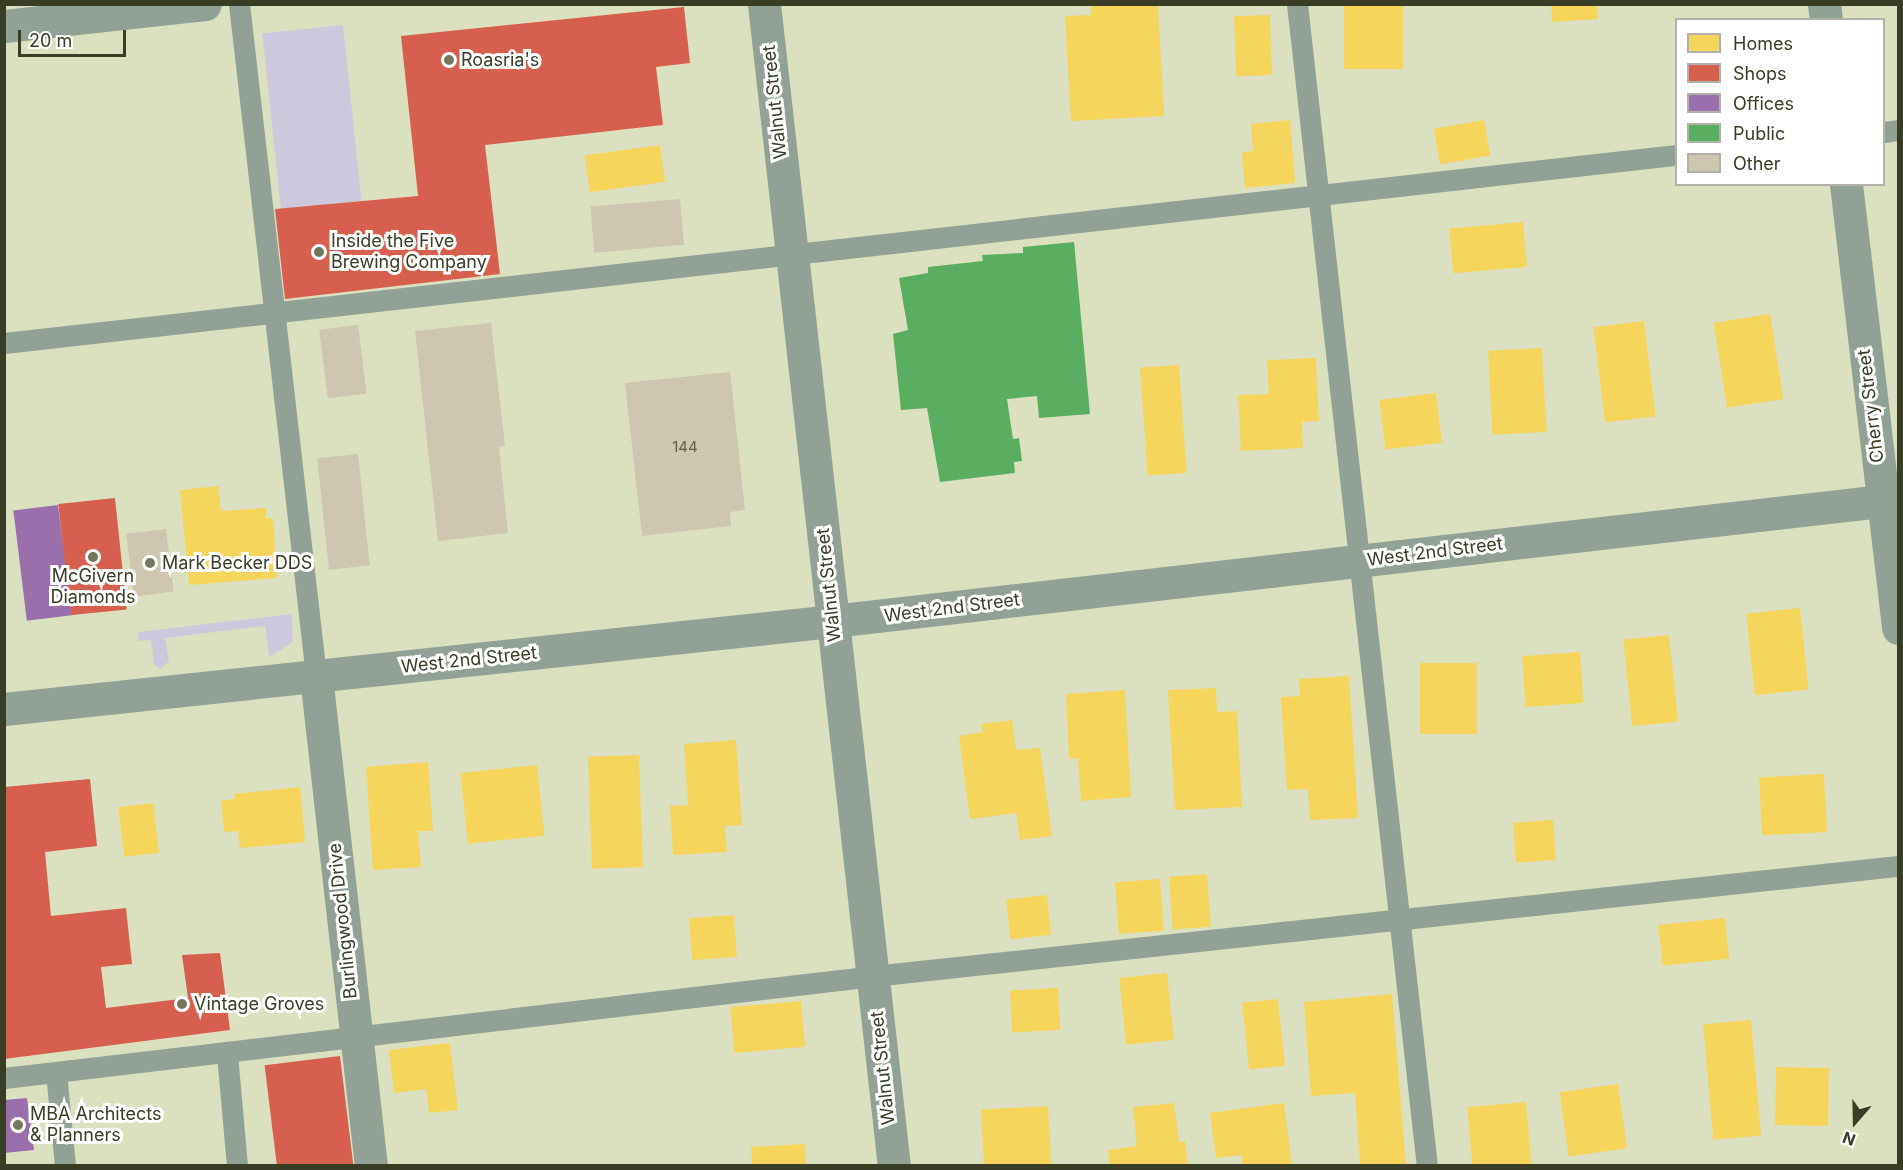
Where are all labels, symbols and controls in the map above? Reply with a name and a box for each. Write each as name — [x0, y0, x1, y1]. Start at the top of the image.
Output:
scale bar — [21, 18, 129, 56]
legend — [1675, 18, 1885, 186]
text: 20 m — [29, 30, 72, 51]
text: Homes — [1733, 33, 1793, 54]
street label: Walnut Street — [758, 44, 792, 160]
place label: Roasria's — [461, 49, 539, 71]
marker: Roasria's — [442, 53, 456, 67]
text: Shops — [1733, 63, 1787, 84]
text: Offices — [1733, 93, 1794, 114]
text: Public — [1733, 123, 1785, 144]
text: Other — [1733, 153, 1781, 174]
place label: Inside the Five Brewing Company — [331, 231, 487, 274]
marker: Inside the Five Brewing Company — [312, 245, 326, 259]
street label: Cherry Street — [1853, 348, 1889, 464]
house number: 144 — [672, 438, 698, 456]
street label: Walnut Street — [812, 527, 846, 643]
street label: West 2nd Street — [1366, 533, 1504, 571]
marker: McGivern Diamonds — [86, 550, 100, 564]
place label: Mark Becker DDS — [162, 552, 312, 574]
marker: Mark Becker DDS — [143, 556, 157, 570]
place label: McGivern Diamonds — [50, 566, 136, 608]
street label: West 2nd Street — [883, 589, 1021, 627]
street label: West 2nd Street — [400, 642, 538, 678]
street label: Burlingwood Drive — [324, 842, 362, 1000]
place label: Vintage Groves — [194, 993, 324, 1015]
marker: Vintage Groves — [175, 997, 189, 1011]
street label: Walnut Street — [866, 1010, 900, 1126]
north arrow — [1825, 1092, 1885, 1152]
place label: MBA Architects & Planners — [30, 1104, 161, 1146]
marker: MBA Architects & Planners — [11, 1118, 25, 1132]
text: N — [1840, 1127, 1858, 1150]

